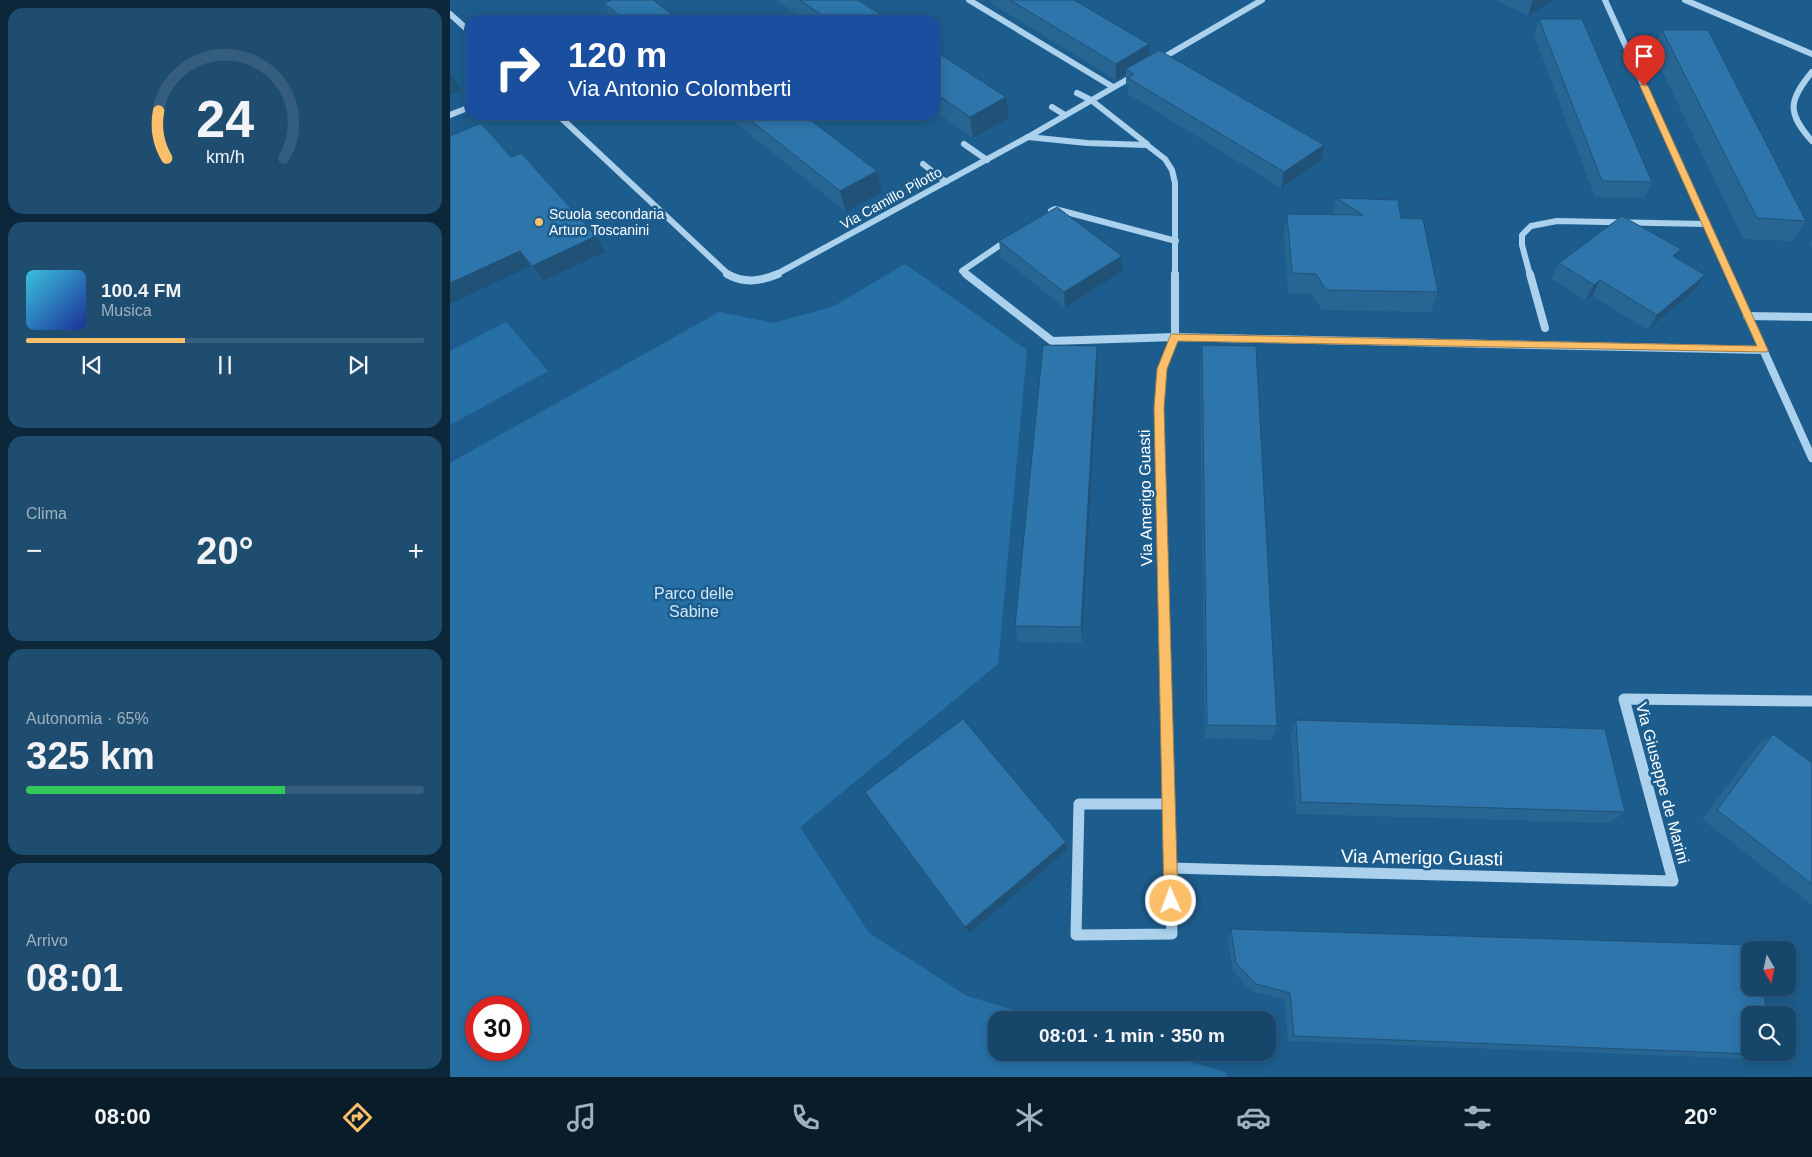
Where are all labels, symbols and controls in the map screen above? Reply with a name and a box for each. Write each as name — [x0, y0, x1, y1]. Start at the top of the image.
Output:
icon: right — [485, 35, 550, 100]
text: 120 m — [568, 35, 667, 74]
pin — [1623, 35, 1665, 86]
icon: arrive — [1630, 42, 1658, 70]
text: Via Antonio Colomberti — [568, 76, 791, 101]
text: 24 — [196, 90, 254, 148]
text: km/h — [206, 147, 244, 167]
street label: Via Camillo Pilotto — [838, 163, 945, 232]
place label: Scuola secondaria Arturo Toscanini — [549, 206, 664, 238]
marker: Scuola secondaria Arturo Toscanini — [533, 216, 545, 228]
text: 100.4 FM — [101, 280, 181, 301]
text: Musica — [101, 302, 152, 319]
icon: previous — [78, 351, 106, 379]
icon: pause — [211, 351, 239, 379]
icon: next — [344, 351, 372, 379]
street label: Via Amerigo Guasti — [1136, 430, 1155, 566]
text: Clima — [26, 505, 67, 522]
text: 20° — [196, 530, 254, 572]
text: − — [26, 535, 42, 566]
text: + — [408, 535, 424, 566]
park label: Parco delle Sabine — [654, 585, 734, 620]
street label: Via Giuseppe de Marini — [1633, 701, 1692, 866]
text: Autonomia · 65% — [26, 710, 149, 727]
text: 325 km — [26, 735, 155, 777]
street label: Via Amerigo Guasti — [1341, 846, 1503, 869]
position arrow — [1144, 874, 1196, 926]
text: Arrivo — [26, 932, 68, 949]
north arrow — [1741, 941, 1796, 996]
map controls — [1741, 941, 1796, 1061]
text: 08:01 — [26, 957, 123, 999]
speed limit sign: 30 — [465, 996, 530, 1061]
button: search — [1741, 1006, 1796, 1061]
text: 08:01 · 1 min · 350 m — [1039, 1025, 1225, 1046]
icon: directions — [340, 1100, 375, 1135]
icon: music — [564, 1100, 599, 1135]
icon: phone — [788, 1100, 823, 1135]
icon: climate — [1012, 1100, 1047, 1135]
icon: car — [1236, 1100, 1271, 1135]
icon: filters — [1460, 1100, 1495, 1135]
text: 08:00 — [95, 1104, 151, 1129]
text: 20° — [1684, 1104, 1717, 1129]

